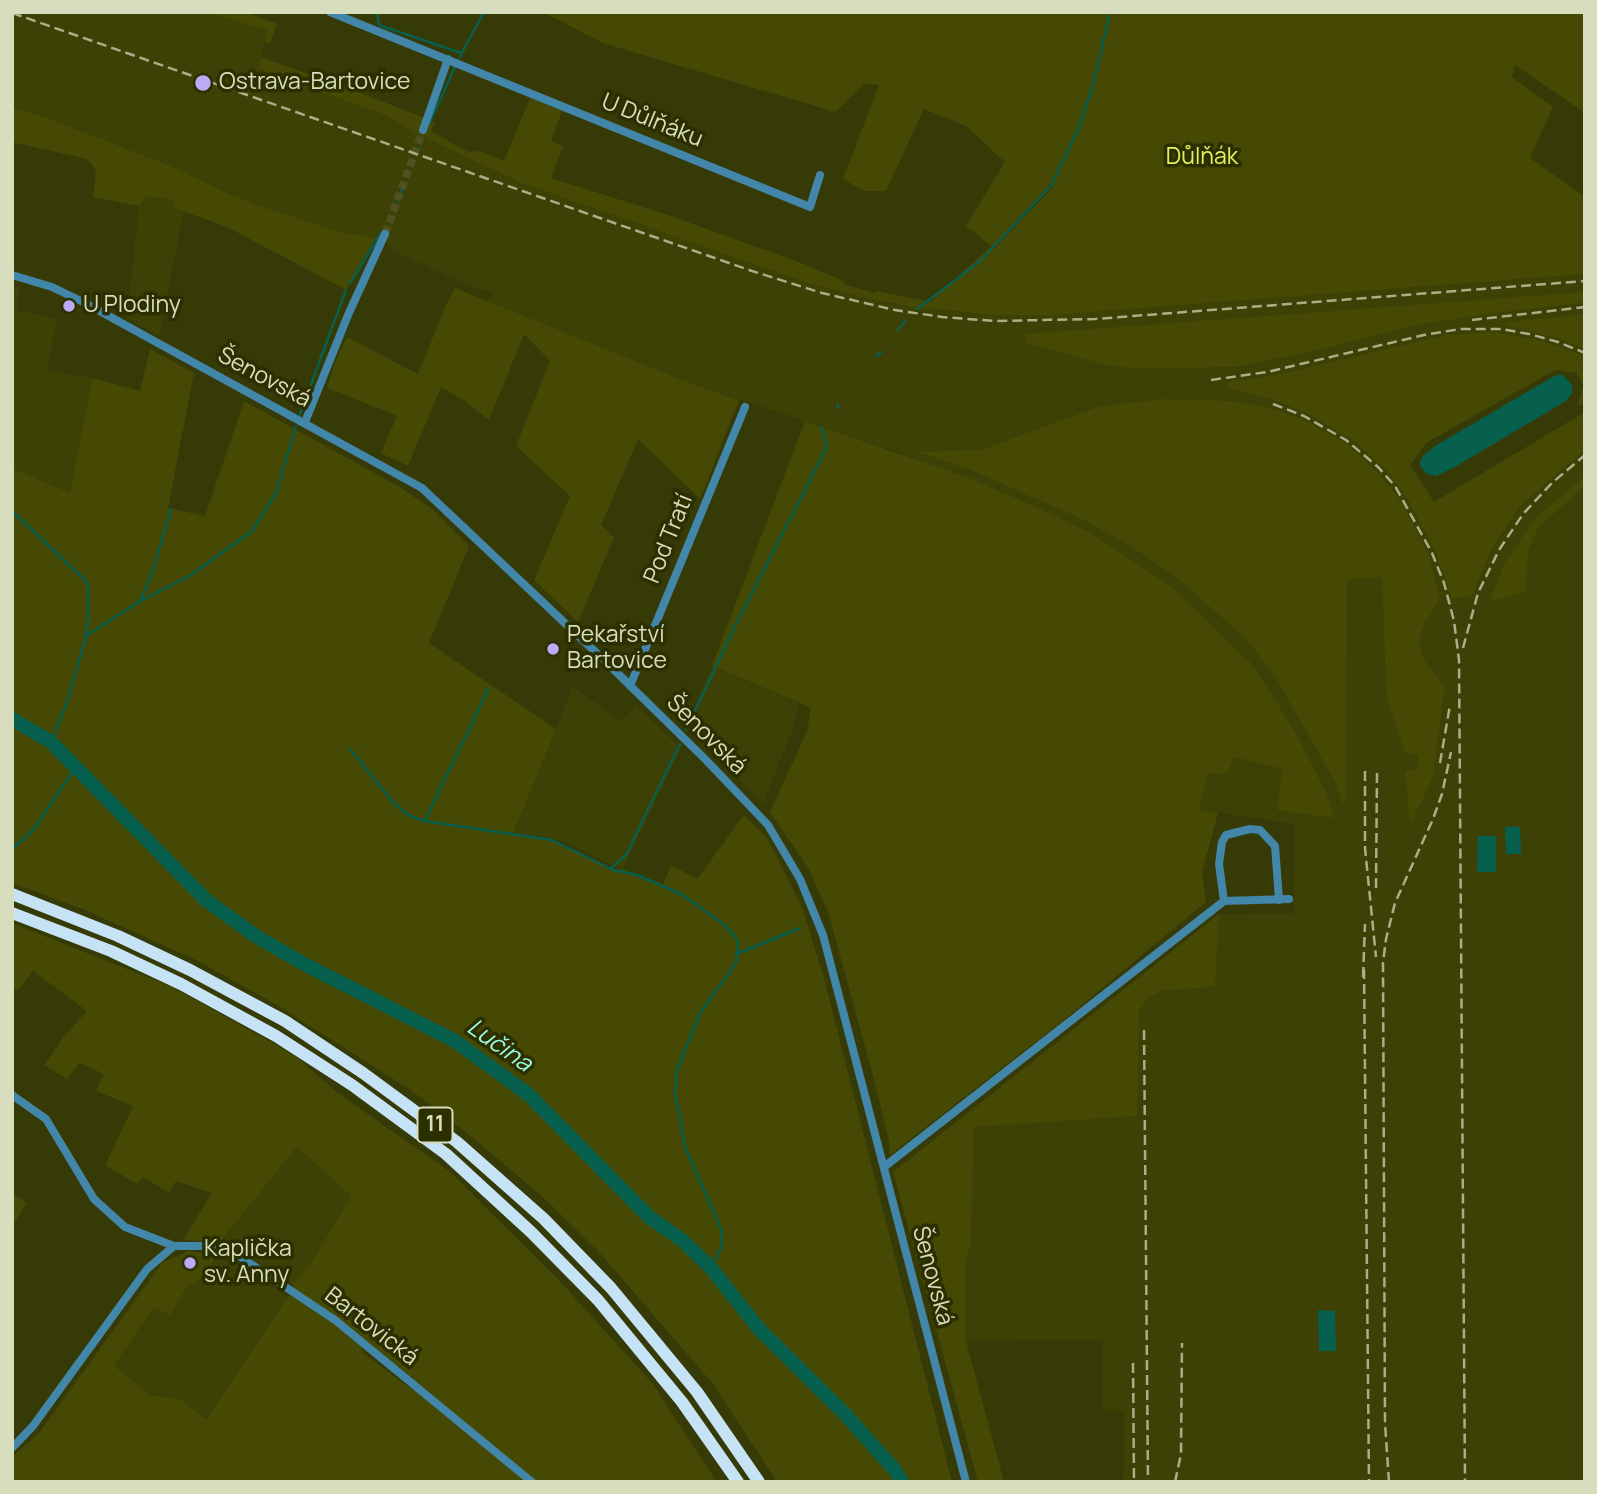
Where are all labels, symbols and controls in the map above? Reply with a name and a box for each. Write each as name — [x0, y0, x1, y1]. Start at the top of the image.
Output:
place label: Ostrava-Bartovice — [219, 69, 410, 97]
marker: Ostrava-Bartovice — [193, 73, 213, 93]
street label: U Důlňáku — [597, 88, 707, 154]
park label: Důlňák — [1166, 144, 1238, 172]
place label: U Plodiny — [83, 292, 181, 320]
marker: U Plodiny — [61, 298, 77, 314]
street label: Šenovská — [213, 342, 315, 414]
street label: Pod Tratí — [639, 491, 699, 587]
place label: Pekařství Bartovice — [567, 622, 667, 676]
marker: Pekařství Bartovice — [545, 641, 561, 657]
street label: Šenovská — [660, 689, 752, 781]
water label: Lučina — [461, 1013, 537, 1079]
road number: 11 — [418, 1108, 452, 1142]
street label: Šenovská — [906, 1223, 958, 1329]
place label: Kaplička sv. Anny — [204, 1236, 292, 1290]
marker: Kaplička sv. Anny — [182, 1255, 198, 1271]
street label: Bartovická — [319, 1282, 423, 1372]

